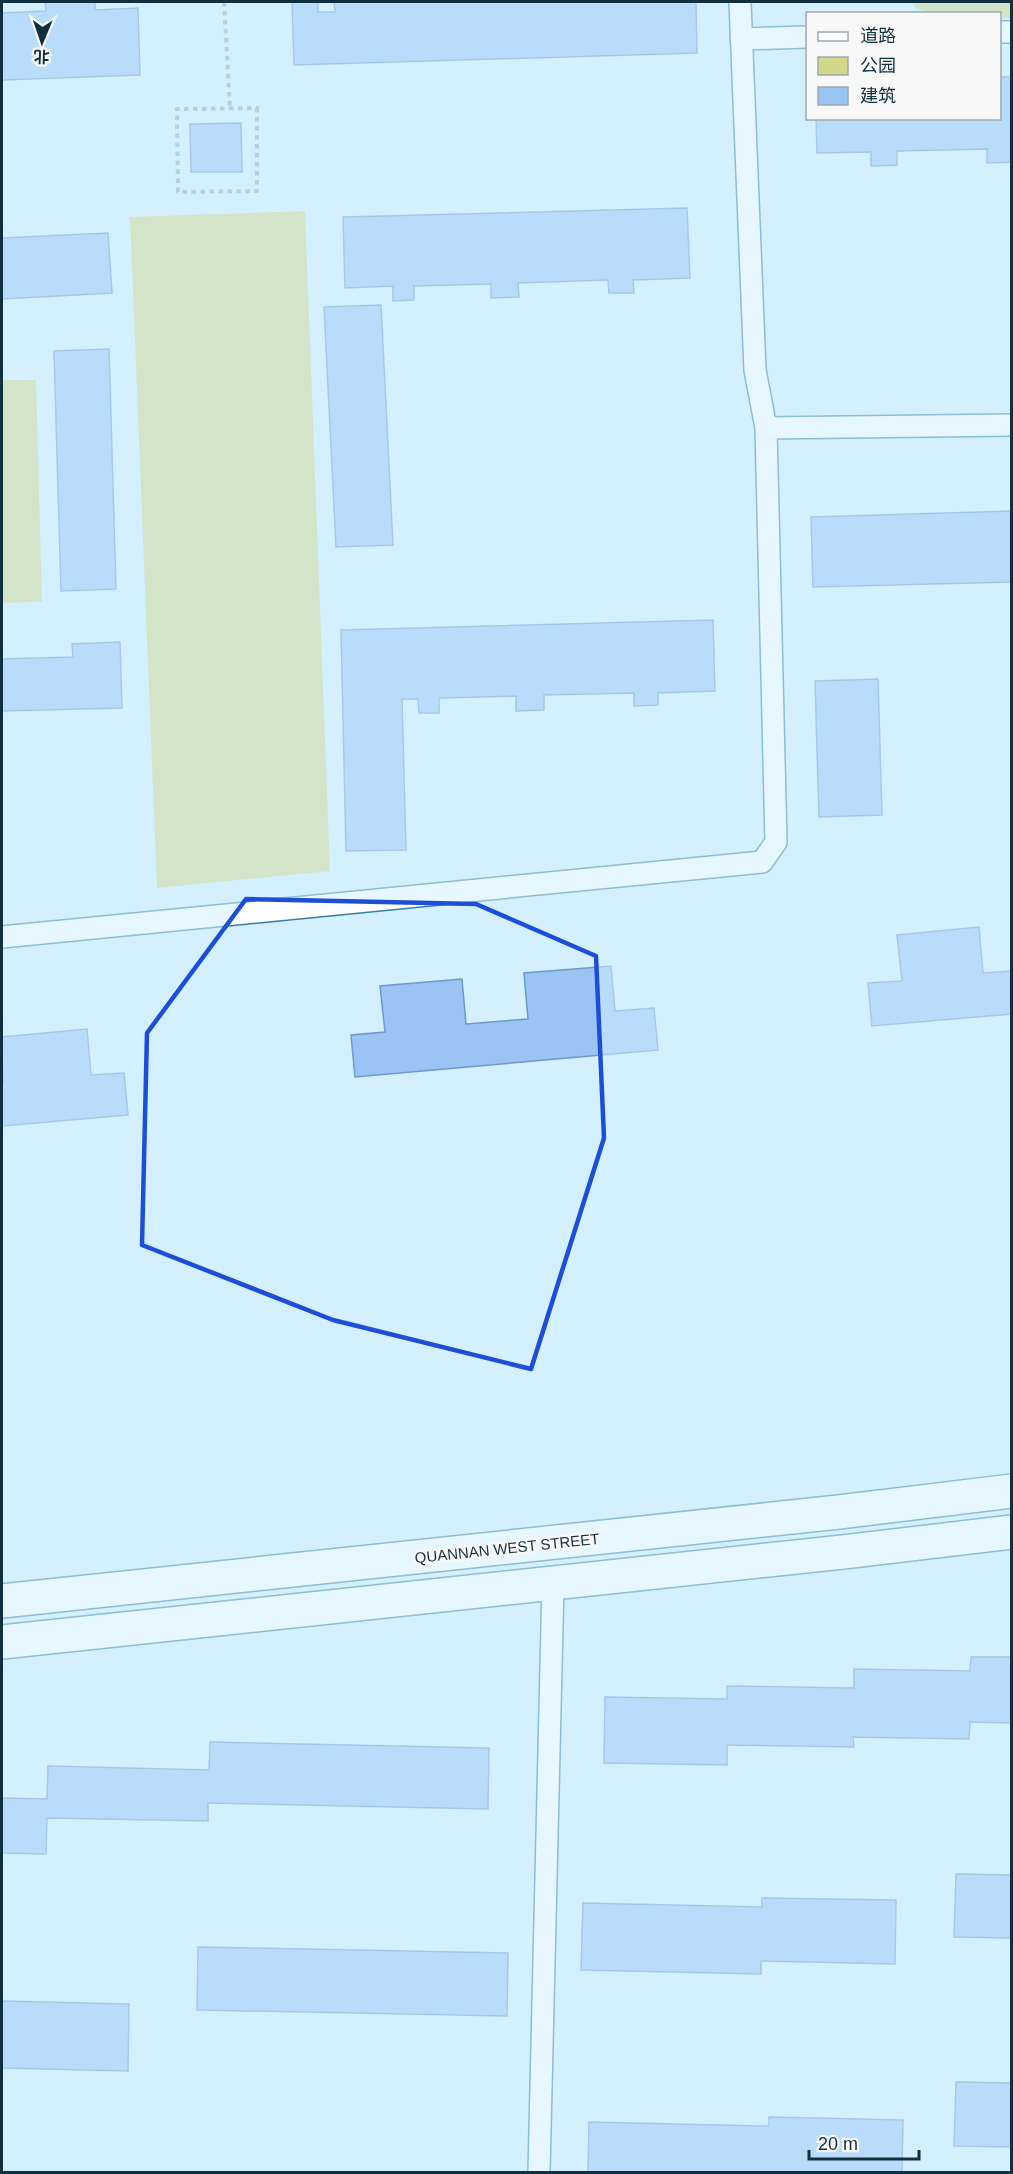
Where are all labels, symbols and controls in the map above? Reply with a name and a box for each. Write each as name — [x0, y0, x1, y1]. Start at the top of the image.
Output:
north arrow — [12, 12, 72, 72]
legend — [806, 12, 1001, 120]
text: 道路 — [860, 26, 896, 46]
text: 北 — [33, 48, 50, 65]
text: 公园 — [860, 56, 896, 76]
text: 建筑 — [860, 86, 896, 106]
street label: QUANNAN WEST STREET — [414, 1530, 600, 1566]
scale bar — [809, 2123, 918, 2161]
text: 20 m — [818, 2134, 858, 2154]

